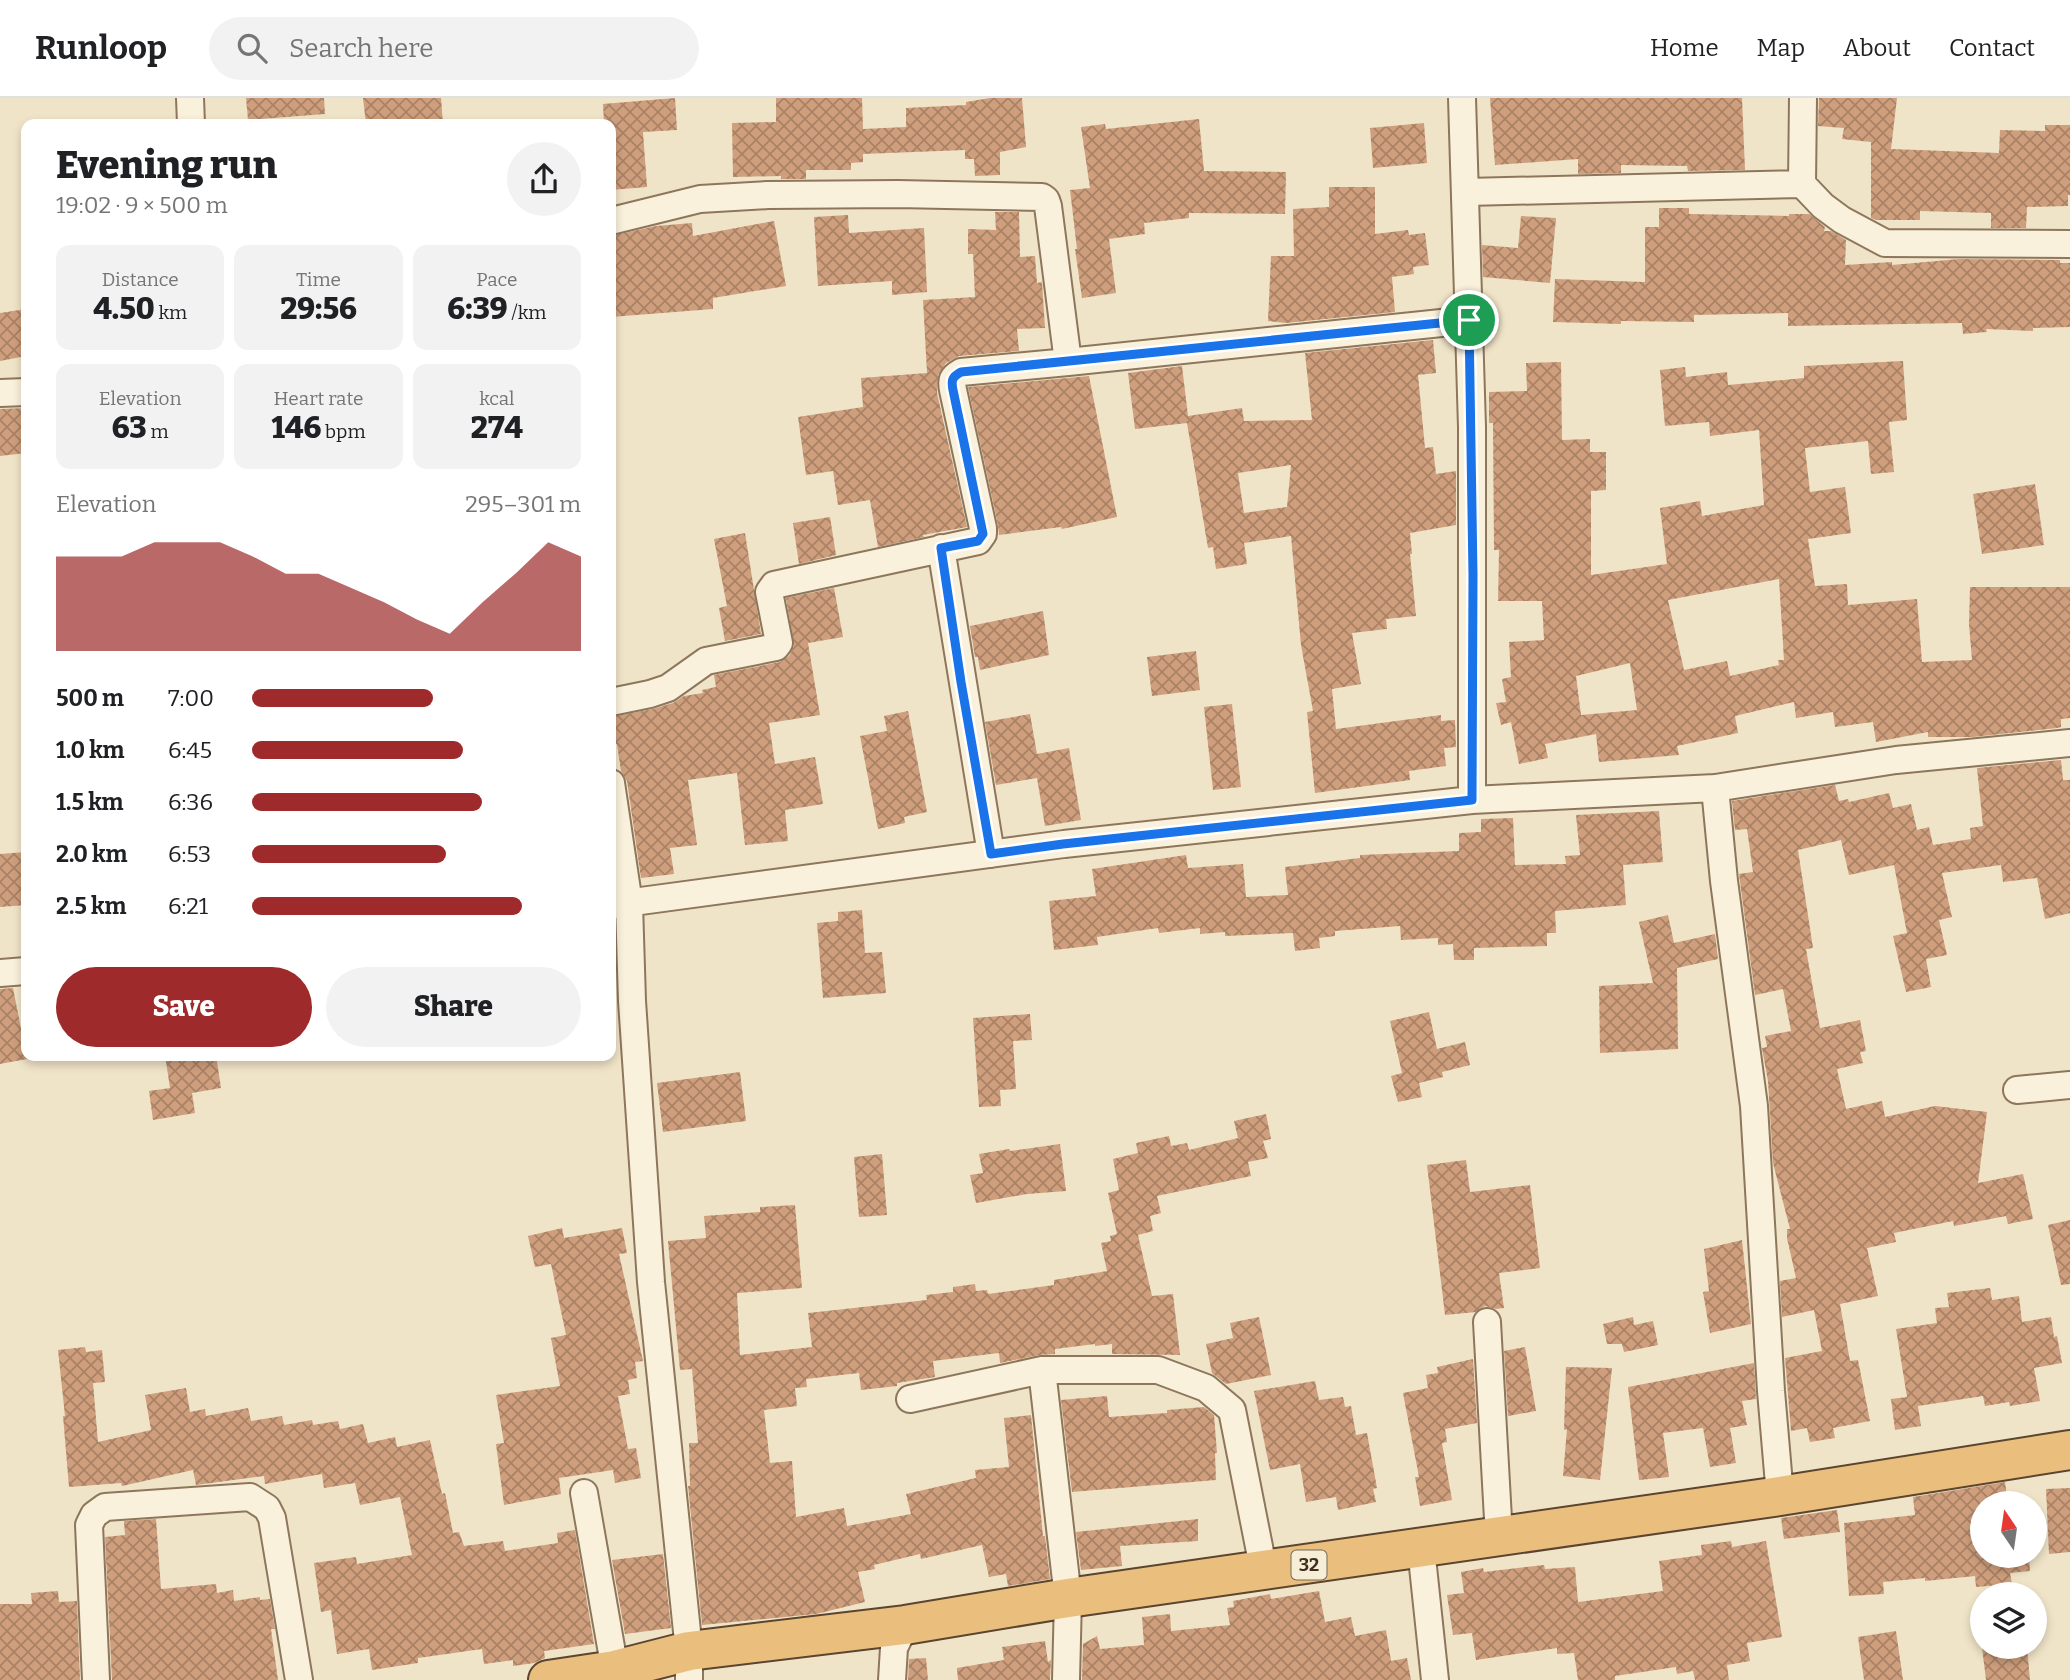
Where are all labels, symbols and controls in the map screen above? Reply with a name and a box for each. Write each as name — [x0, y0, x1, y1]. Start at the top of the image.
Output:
search box — [209, 17, 699, 80]
text: Runloop — [35, 28, 167, 68]
icon: search — [233, 29, 271, 67]
text: Search here — [289, 33, 433, 64]
text: Home — [1650, 34, 1719, 62]
text: Map — [1757, 34, 1805, 62]
text: About — [1843, 34, 1911, 62]
text: Contact — [1949, 34, 2035, 62]
text: Evening run — [56, 142, 277, 188]
button: share — [507, 142, 581, 216]
text: 19:02 · 9 × 500 m — [56, 191, 228, 219]
text: Distance — [102, 268, 179, 291]
text: Time — [296, 268, 341, 291]
text: Pace — [476, 268, 517, 291]
pin — [1439, 290, 1499, 350]
text: 4.50 — [93, 291, 155, 327]
text: 29:56 — [280, 291, 357, 327]
text: 6:39 — [447, 291, 508, 327]
text: km — [155, 301, 187, 324]
text: /km — [508, 301, 546, 324]
icon: arrive — [1450, 301, 1488, 339]
text: Elevation — [99, 387, 182, 410]
text: Heart rate — [274, 387, 363, 410]
text: kcal — [479, 387, 515, 410]
text: 63 — [112, 410, 147, 446]
text: 146 — [271, 410, 321, 446]
text: 274 — [471, 410, 523, 446]
text: m — [147, 420, 169, 443]
text: bpm — [321, 420, 366, 443]
text: Elevation — [56, 490, 156, 518]
text: 295–301 m — [465, 490, 581, 518]
text: 500 m — [56, 684, 124, 712]
text: 7:00 — [168, 684, 214, 712]
text: 1.0 km — [56, 736, 125, 764]
text: 6:45 — [168, 736, 212, 764]
text: 1.5 km — [56, 788, 123, 816]
text: 6:36 — [168, 788, 213, 816]
text: 2.0 km — [56, 840, 127, 868]
text: 6:53 — [168, 840, 211, 868]
text: 2.5 km — [56, 892, 126, 920]
text: 6:21 — [168, 892, 208, 920]
button: Save — [56, 967, 312, 1047]
button: Share — [326, 967, 581, 1047]
north arrow — [1970, 1491, 2048, 1568]
map controls — [1970, 1491, 2047, 1659]
road number: 32 — [1292, 1550, 1326, 1580]
button: layers — [1970, 1582, 2047, 1659]

